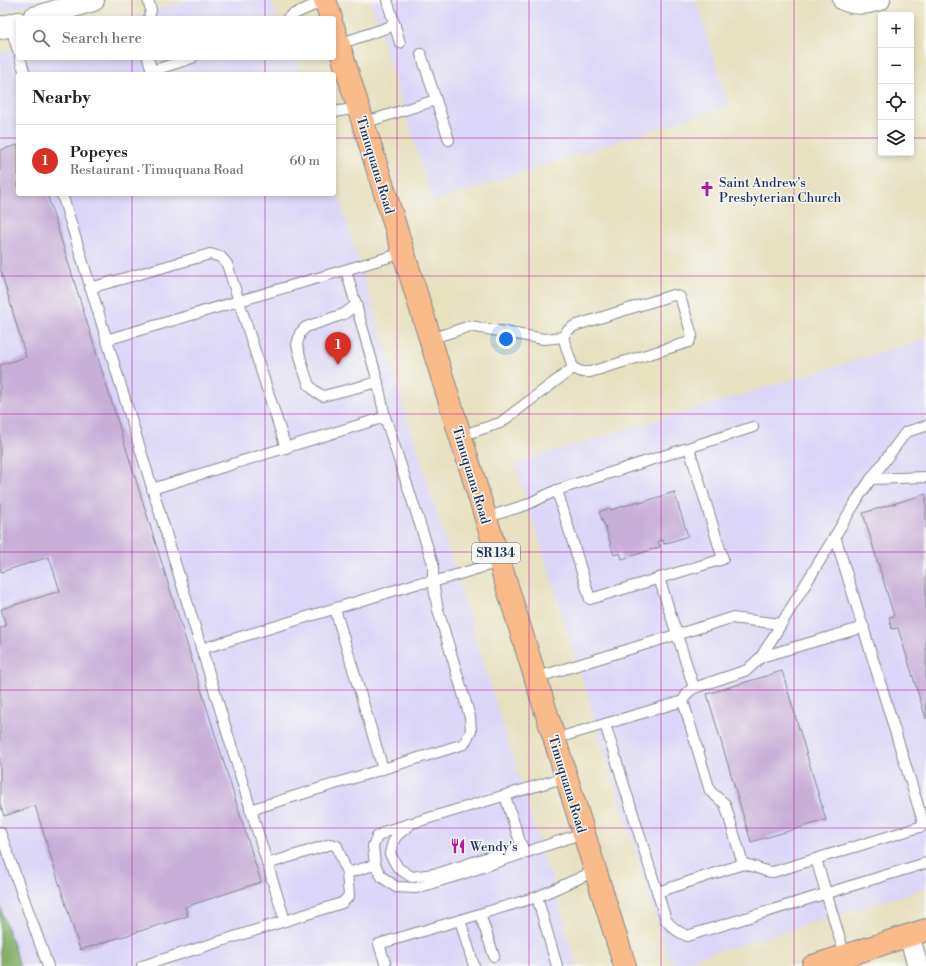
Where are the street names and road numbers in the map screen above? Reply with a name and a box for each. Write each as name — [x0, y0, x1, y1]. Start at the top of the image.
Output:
street label: Timuquana Road — [353, 115, 398, 217]
street label: Timuquana Road — [449, 425, 494, 527]
road number: SR 134 — [472, 543, 520, 563]
street label: Timuquana Road — [545, 734, 590, 836]

